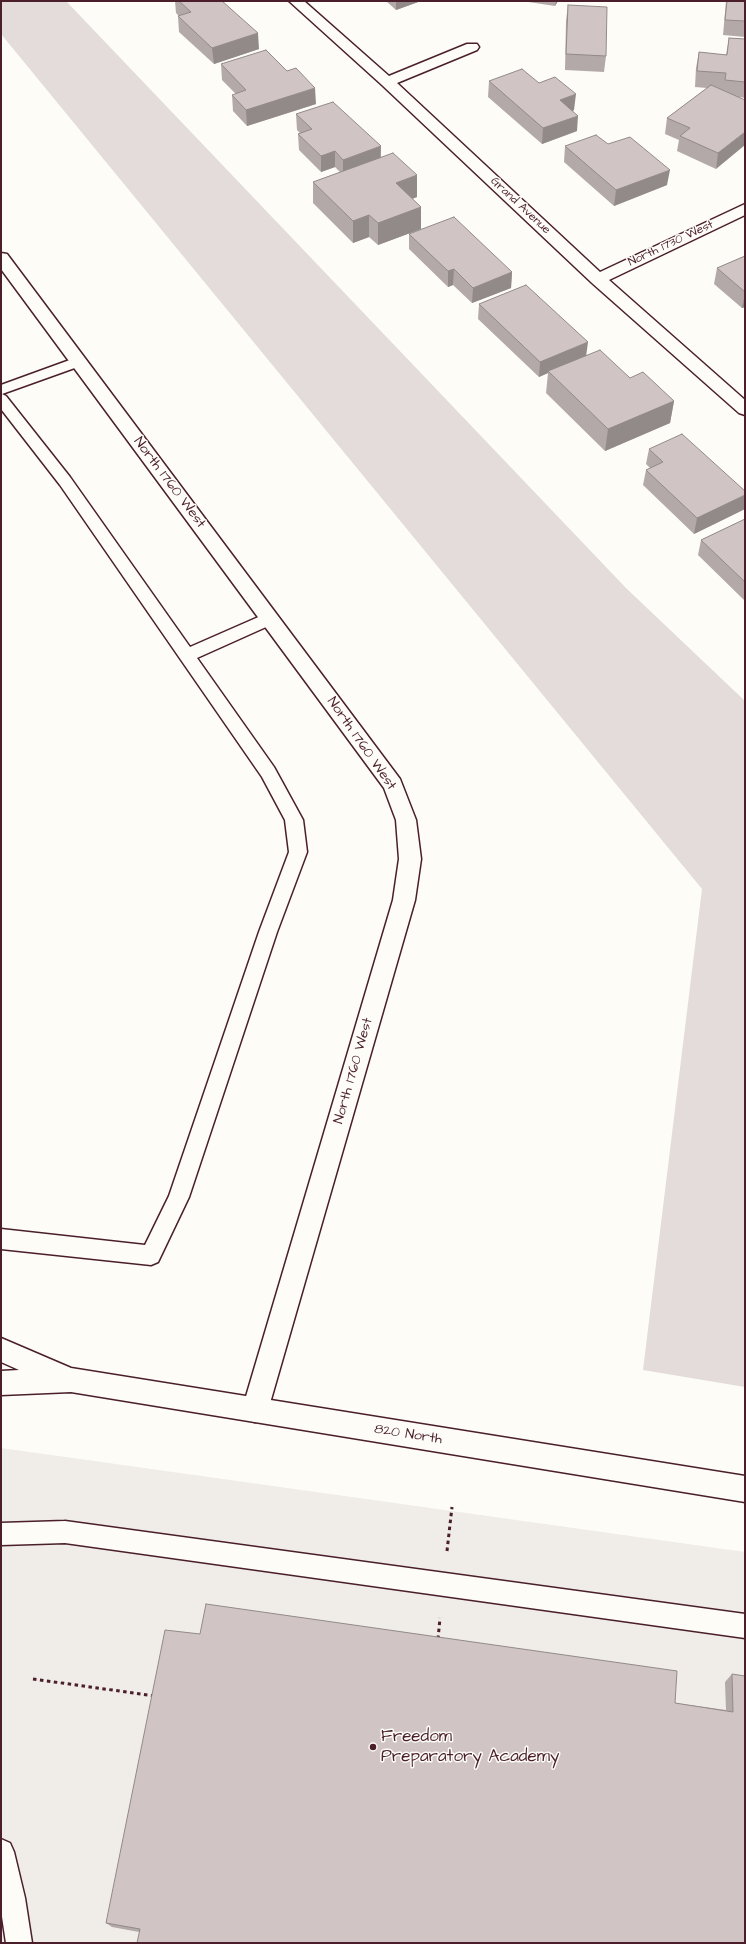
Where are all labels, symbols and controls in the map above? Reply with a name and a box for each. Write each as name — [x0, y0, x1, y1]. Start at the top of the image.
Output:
street label: Grand Avenue — [487, 174, 553, 238]
street label: North 1730 West — [626, 218, 716, 270]
street label: North 1760 West — [129, 434, 209, 532]
street label: North 1760 West — [323, 694, 399, 794]
street label: North 1760 West — [331, 1016, 377, 1126]
street label: 820 North — [373, 1421, 443, 1449]
place label: Freedom Preparatory Academy — [381, 1727, 559, 1767]
marker: Freedom Preparatory Academy — [368, 1742, 378, 1752]

